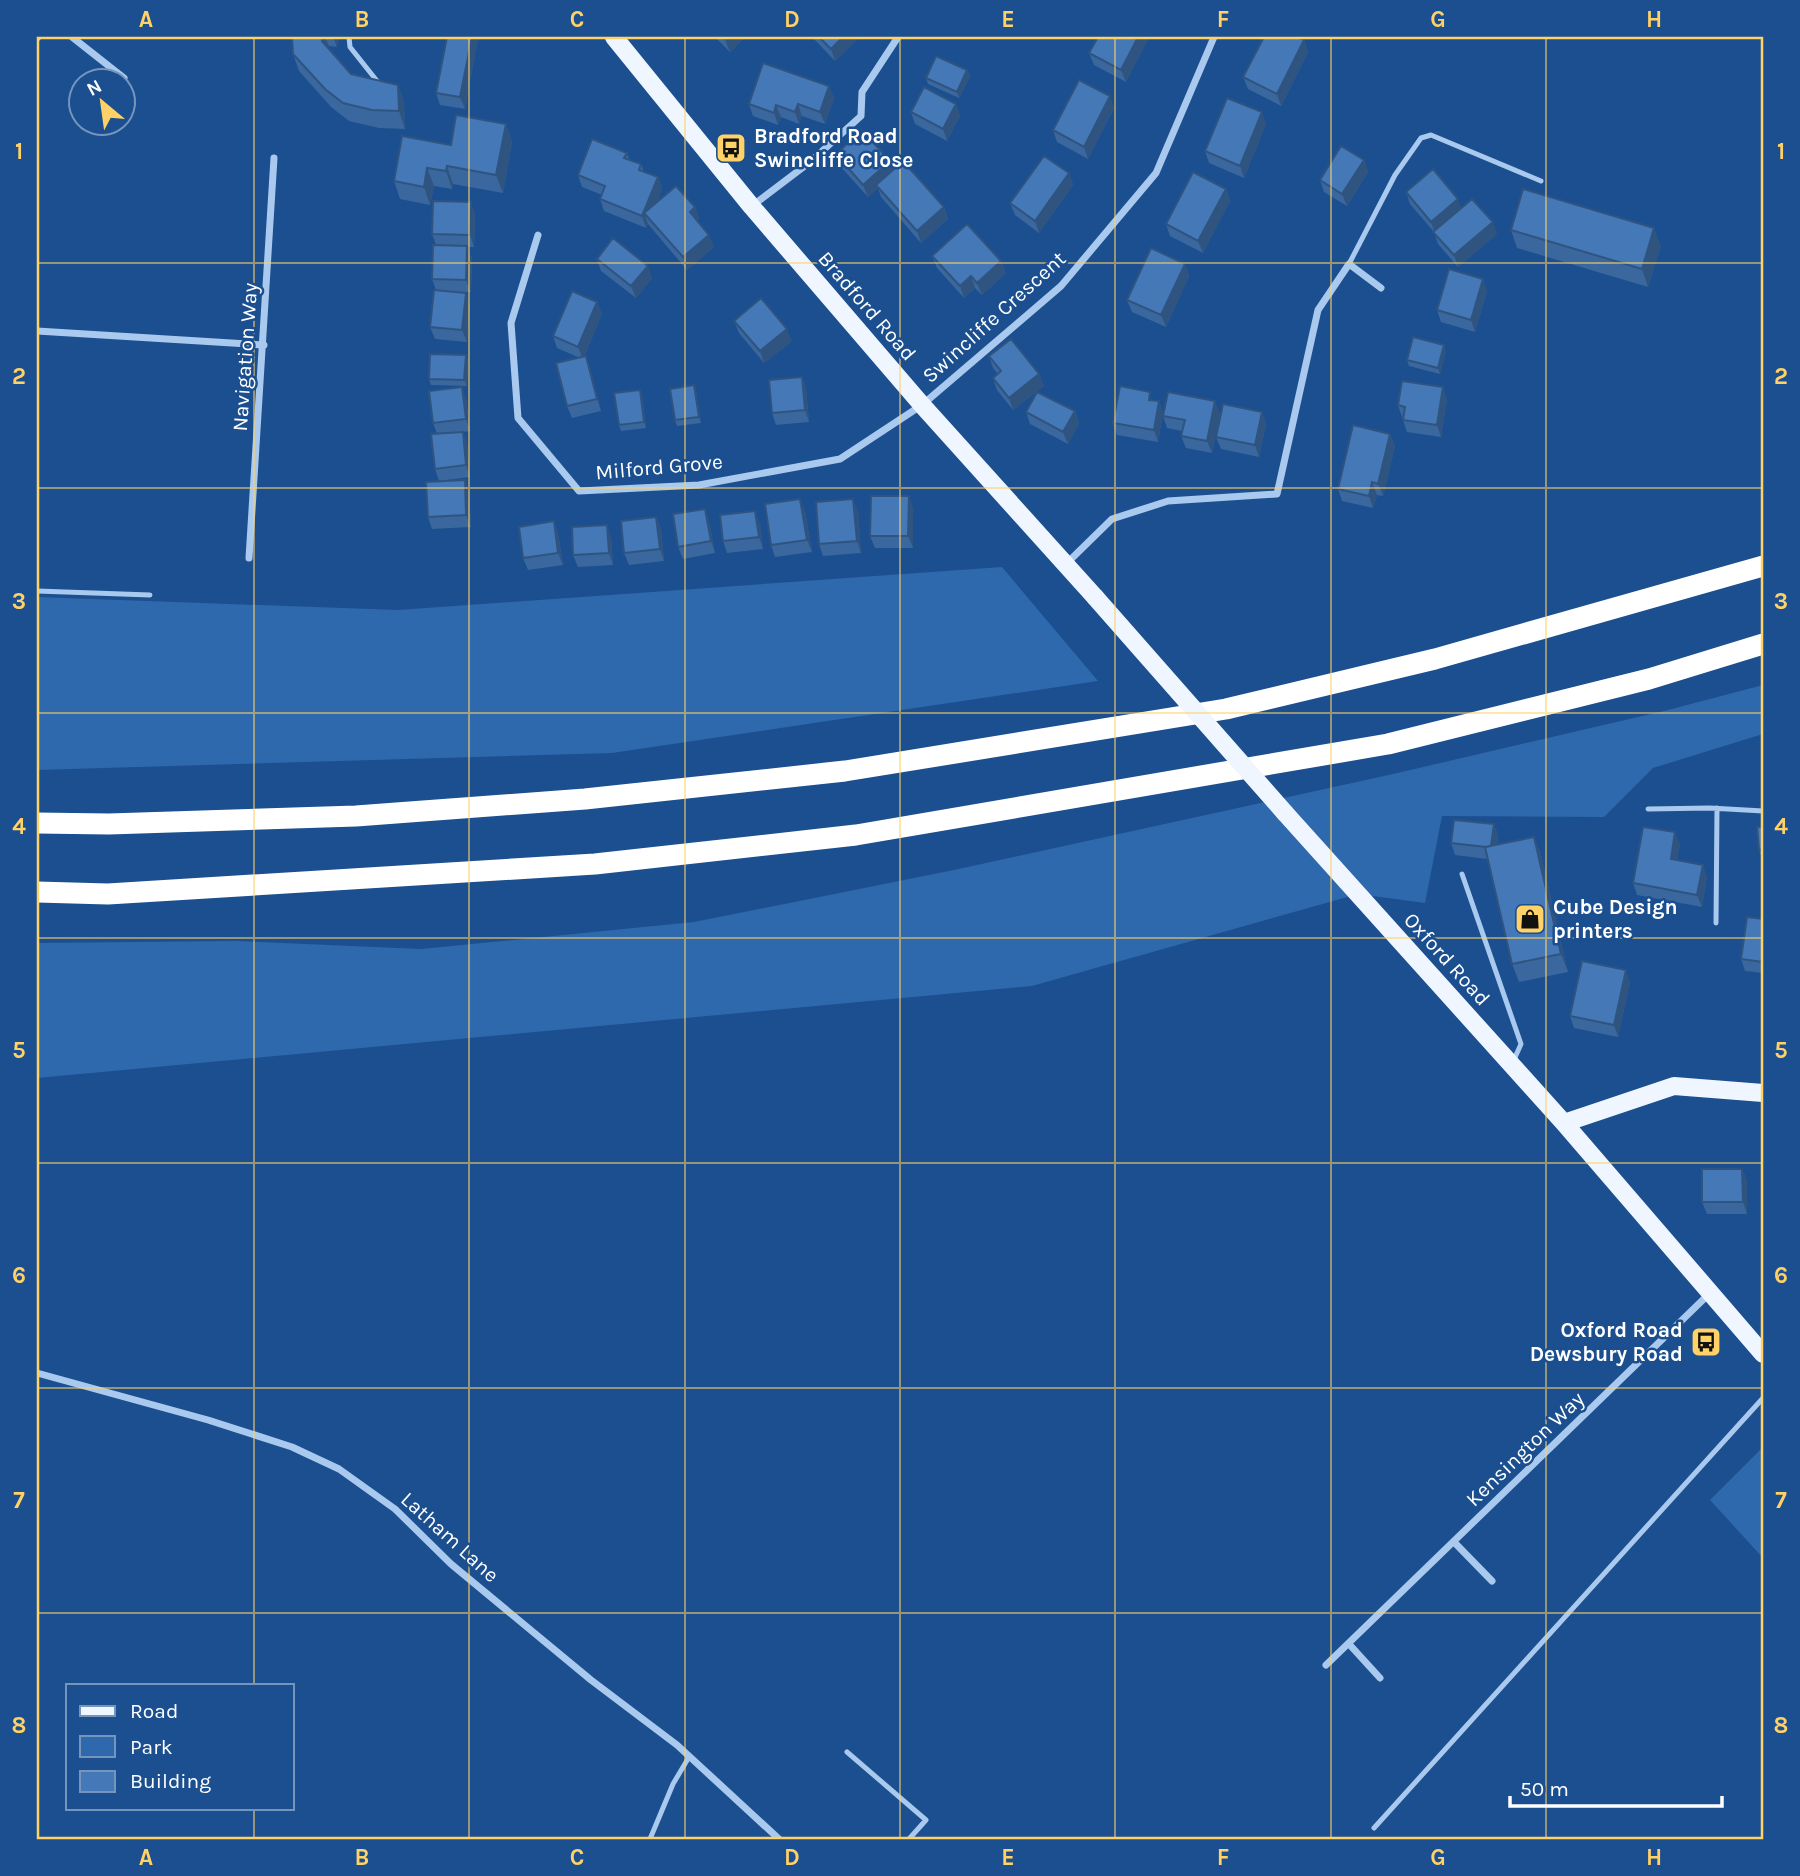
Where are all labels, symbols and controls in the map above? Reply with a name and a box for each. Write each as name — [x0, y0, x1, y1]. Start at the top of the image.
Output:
text: A — [139, 6, 153, 33]
text: B — [355, 6, 369, 33]
text: C — [570, 6, 584, 33]
text: D — [784, 6, 800, 33]
text: E — [1001, 6, 1015, 33]
text: F — [1217, 6, 1229, 33]
text: G — [1430, 6, 1446, 33]
text: H — [1646, 6, 1662, 33]
north arrow — [66, 66, 136, 136]
text: N — [83, 75, 106, 101]
place label: Bradford Road Swincliffe Close — [754, 124, 913, 172]
bus stop icon: Bradford Road Swincliffe Close — [714, 131, 748, 165]
text: 1 — [15, 138, 23, 165]
text: 1 — [1777, 138, 1785, 165]
street label: Swincliffe Crescent — [917, 246, 1071, 388]
street label: Bradford Road — [813, 247, 921, 365]
street label: Navigation Way — [228, 282, 262, 432]
text: 2 — [12, 363, 26, 390]
text: 2 — [1774, 363, 1788, 390]
street label: Milford Grove — [594, 449, 724, 485]
text: 3 — [12, 588, 26, 615]
text: 3 — [1774, 588, 1788, 615]
text: 4 — [12, 813, 26, 840]
text: 4 — [1774, 813, 1788, 840]
place label: Cube Design printers — [1553, 895, 1678, 943]
shop icon: Cube Design printers — [1513, 902, 1547, 936]
street label: Oxford Road — [1399, 908, 1495, 1010]
text: 5 — [12, 1037, 26, 1064]
text: 5 — [1774, 1037, 1788, 1064]
text: 6 — [12, 1262, 26, 1289]
text: 6 — [1774, 1262, 1788, 1289]
place label: Oxford Road Dewsbury Road — [1530, 1318, 1683, 1366]
bus stop icon: Oxford Road Dewsbury Road — [1689, 1325, 1723, 1359]
street label: Kensington Way — [1461, 1387, 1589, 1511]
text: 7 — [13, 1487, 25, 1514]
street label: Latham Lane — [396, 1487, 504, 1587]
text: 7 — [1775, 1487, 1787, 1514]
legend — [66, 1684, 294, 1810]
text: Road — [130, 1699, 178, 1723]
text: 8 — [12, 1712, 26, 1739]
text: 8 — [1774, 1712, 1788, 1739]
text: Park — [130, 1735, 173, 1759]
scale bar — [1510, 1764, 1721, 1808]
text: Building — [130, 1769, 211, 1793]
text: 50 m — [1520, 1777, 1569, 1801]
text: A — [139, 1844, 153, 1871]
text: B — [355, 1844, 369, 1871]
text: C — [570, 1844, 584, 1871]
text: D — [784, 1844, 800, 1871]
text: E — [1001, 1844, 1015, 1871]
text: F — [1217, 1844, 1229, 1871]
text: G — [1430, 1844, 1446, 1871]
text: H — [1646, 1844, 1662, 1871]

